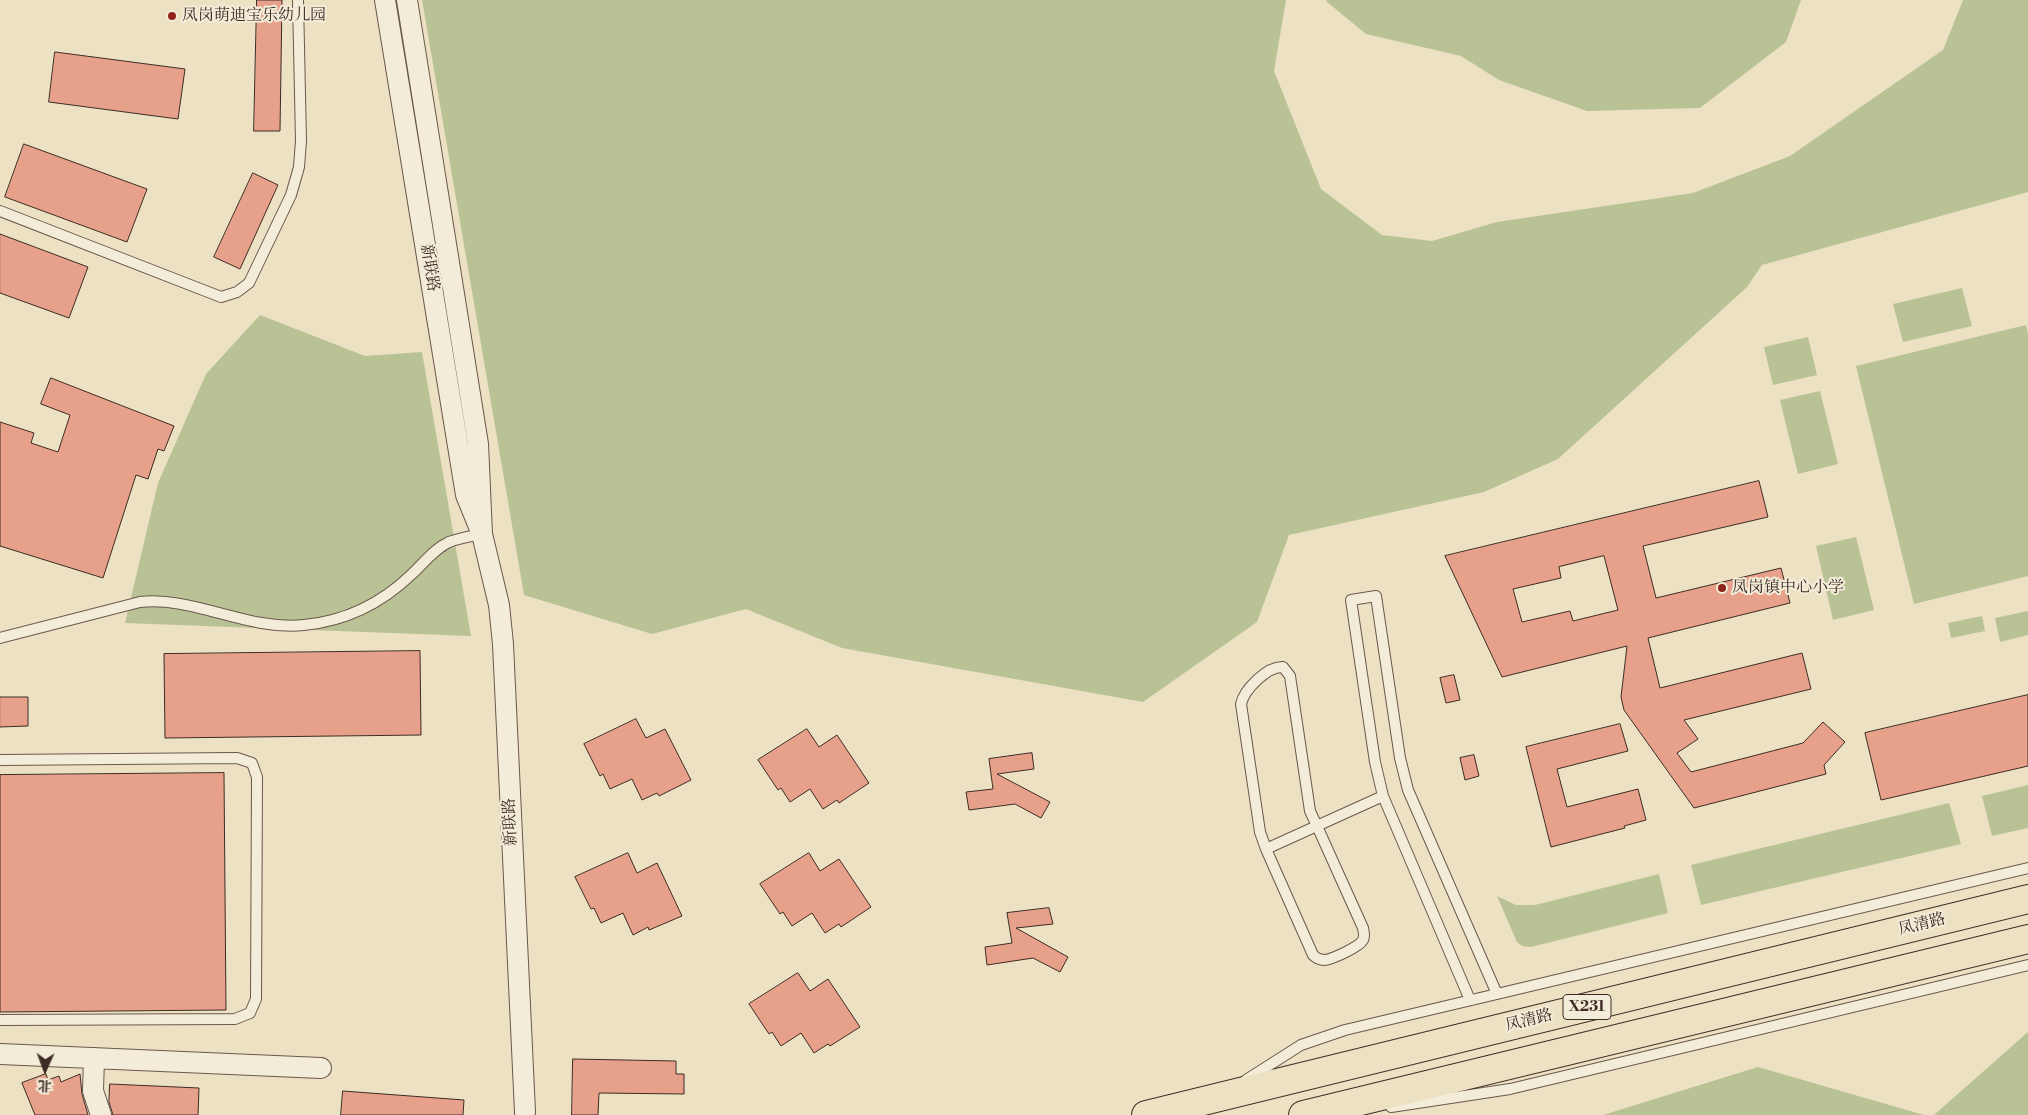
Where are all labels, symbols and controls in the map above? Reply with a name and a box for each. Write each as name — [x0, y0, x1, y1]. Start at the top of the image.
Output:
place label: 凤岗萌迪宝乐幼儿园 — [182, 6, 326, 26]
marker: 凤岗萌迪宝乐幼儿园 — [166, 10, 178, 22]
street label: 新联路 — [416, 243, 442, 293]
place label: 凤岗镇中心小学 — [1732, 578, 1844, 598]
marker: 凤岗镇中心小学 — [1716, 582, 1728, 594]
street label: 新联路 — [500, 798, 522, 846]
street label: 凤清路 — [1896, 910, 1948, 940]
road number: X231 — [1563, 994, 1611, 1020]
street label: 凤清路 — [1503, 1006, 1555, 1036]
north arrow — [20, 1045, 70, 1095]
text: 北 — [37, 1076, 52, 1094]

